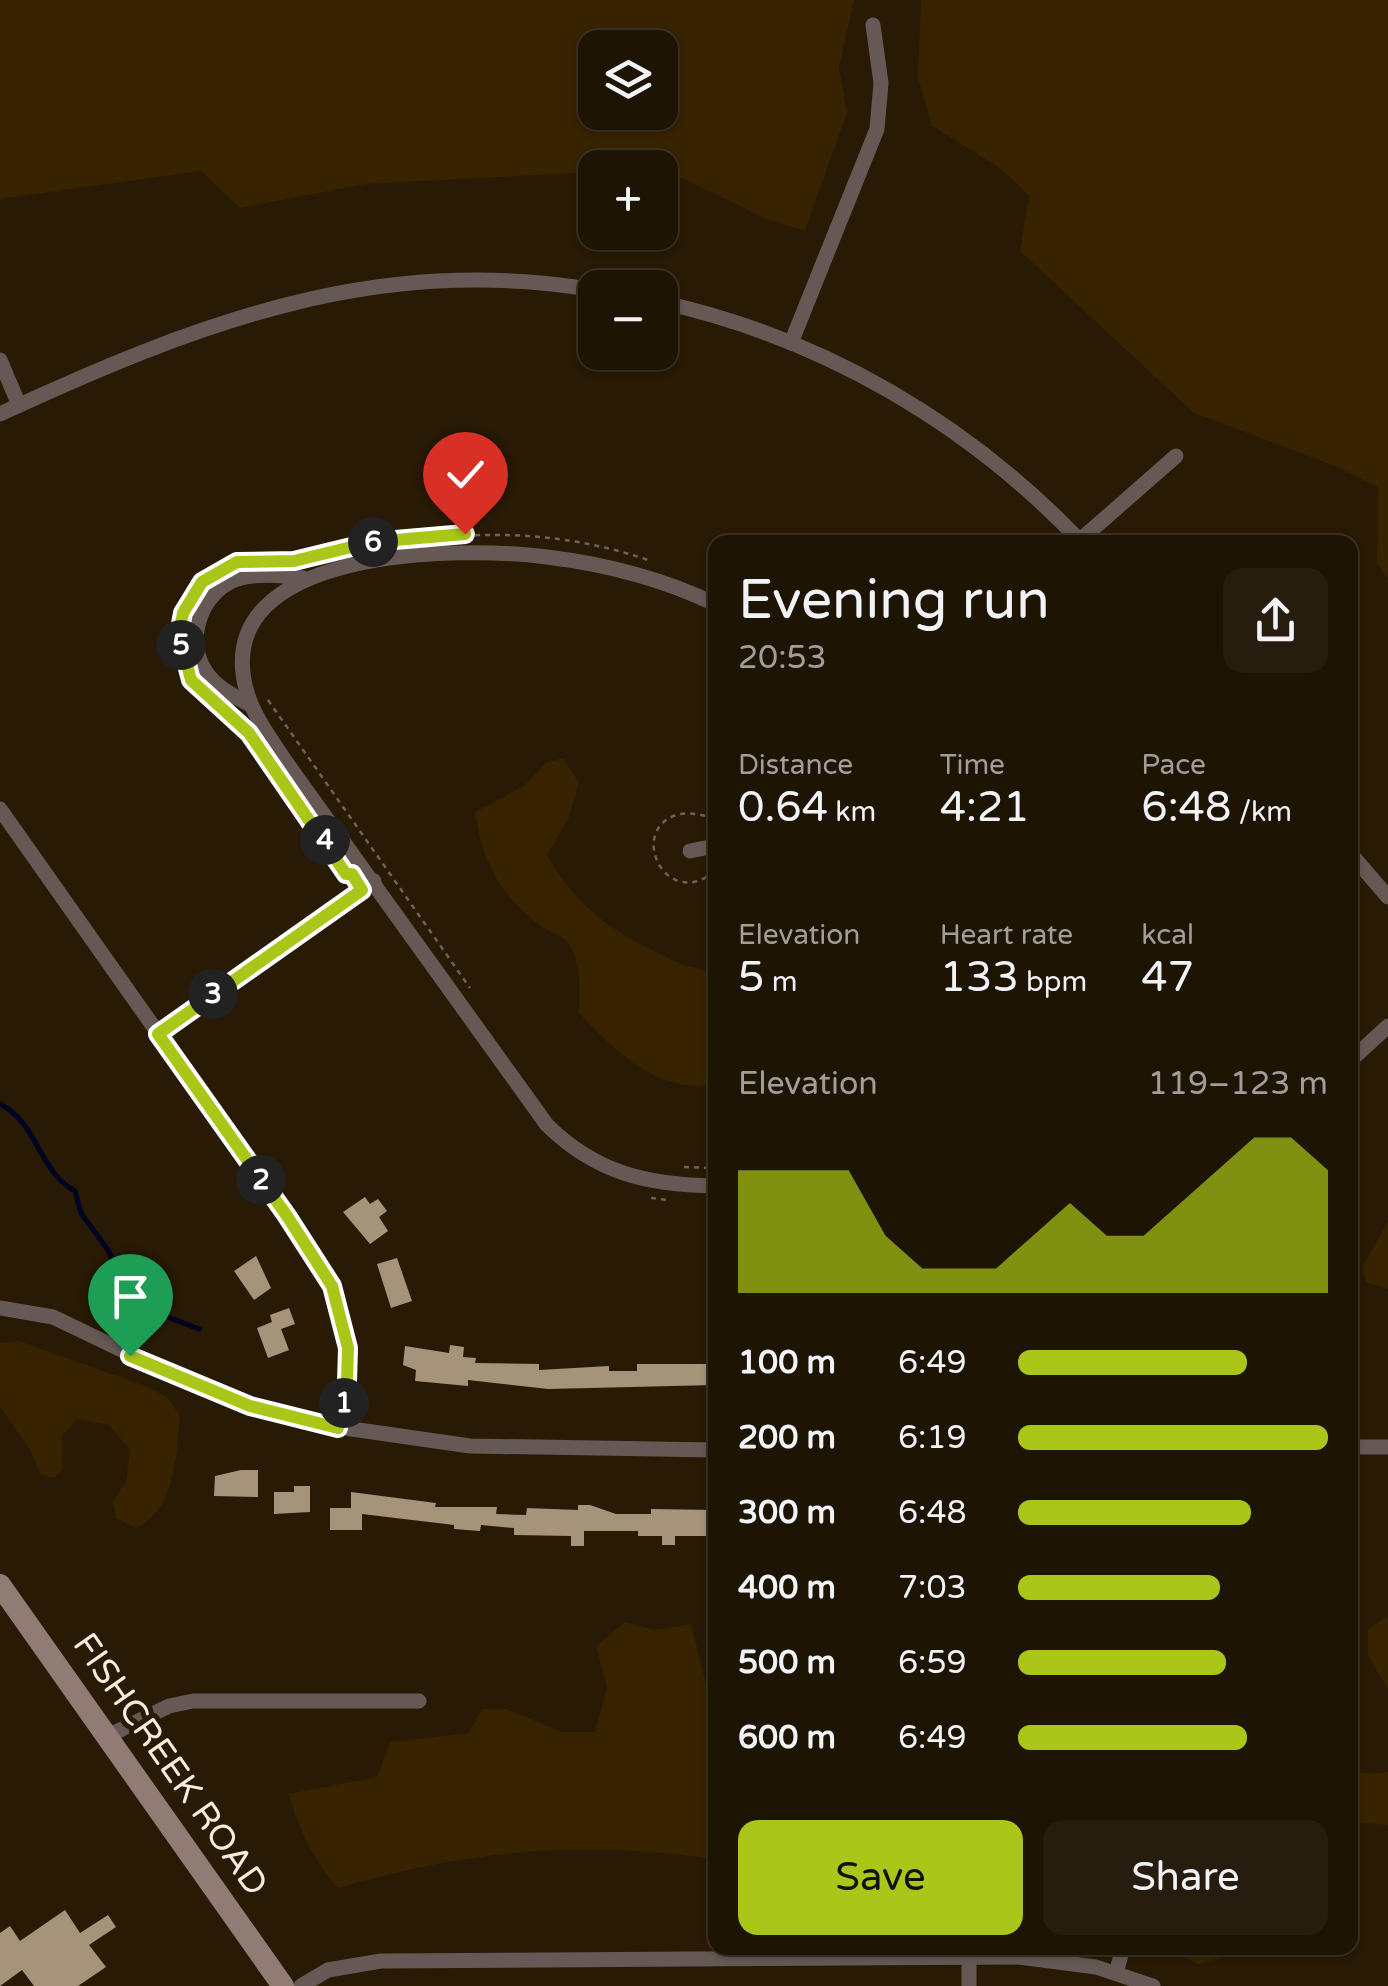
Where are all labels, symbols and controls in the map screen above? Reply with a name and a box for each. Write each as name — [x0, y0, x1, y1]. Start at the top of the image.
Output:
map controls — [578, 30, 678, 370]
button: layers — [578, 30, 678, 130]
button: + — [578, 150, 678, 250]
button: − — [578, 270, 678, 370]
pin — [423, 432, 508, 535]
icon: check — [438, 447, 493, 502]
pin: 6 — [348, 517, 398, 567]
text: 6 — [364, 525, 382, 559]
text: Evening run — [738, 568, 1050, 634]
button: share — [1223, 568, 1328, 673]
pin: 5 — [156, 620, 206, 670]
text: 5 — [172, 628, 190, 662]
text: 20:53 — [738, 639, 827, 677]
text: Distance — [738, 748, 853, 782]
text: Time — [940, 748, 1005, 782]
text: Pace — [1141, 748, 1206, 782]
text: 0.64 — [738, 782, 828, 833]
text: 4:21 — [940, 782, 1030, 833]
text: 6:48 — [1141, 782, 1231, 833]
text: km — [828, 795, 876, 829]
text: /km — [1231, 795, 1292, 829]
pin: 4 — [300, 815, 350, 865]
text: 4 — [316, 823, 334, 857]
text: Elevation — [738, 918, 860, 952]
text: Heart rate — [940, 918, 1073, 952]
text: kcal — [1141, 918, 1194, 952]
text: 5 — [738, 952, 764, 1003]
text: 133 — [940, 952, 1019, 1003]
text: 47 — [1141, 952, 1194, 1003]
text: m — [764, 965, 797, 999]
text: bpm — [1019, 965, 1087, 999]
pin: 3 — [188, 969, 238, 1019]
text: 3 — [204, 977, 222, 1011]
text: Elevation — [738, 1065, 878, 1103]
text: 119–123 m — [1148, 1065, 1328, 1103]
pin: 2 — [236, 1155, 286, 1205]
text: 2 — [252, 1163, 270, 1197]
pin — [88, 1254, 173, 1357]
icon: arrive — [103, 1269, 158, 1324]
text: 100 m — [738, 1344, 836, 1382]
text: 6:49 — [898, 1344, 967, 1382]
pin: 1 — [319, 1378, 369, 1428]
text: 1 — [335, 1386, 353, 1420]
text: 200 m — [738, 1419, 836, 1457]
text: 6:19 — [898, 1419, 967, 1457]
text: 300 m — [738, 1494, 836, 1532]
text: 6:48 — [898, 1494, 967, 1532]
text: 400 m — [738, 1569, 836, 1607]
text: 7:03 — [898, 1569, 967, 1607]
street label: FISHCREEK ROAD — [64, 1625, 277, 1904]
text: 500 m — [738, 1644, 836, 1682]
text: 6:59 — [898, 1644, 967, 1682]
text: 600 m — [738, 1719, 836, 1757]
text: 6:49 — [898, 1719, 967, 1757]
button: Save — [738, 1820, 1023, 1935]
button: Share — [1043, 1820, 1328, 1935]

